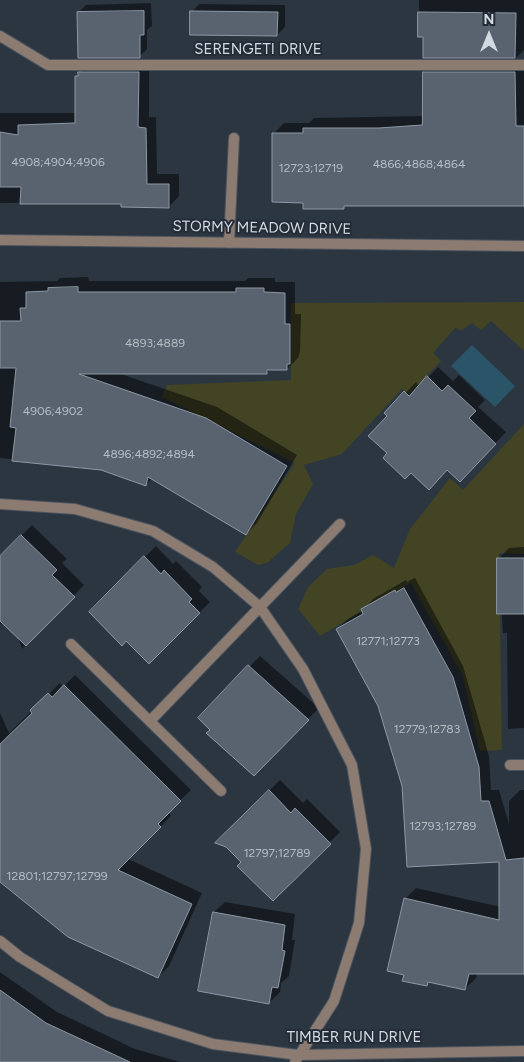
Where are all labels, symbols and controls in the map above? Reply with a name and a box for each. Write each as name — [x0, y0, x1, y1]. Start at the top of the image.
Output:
north arrow — [464, 10, 514, 60]
text: N — [484, 11, 494, 28]
street label: SERENGETI DRIVE — [194, 41, 322, 59]
house number: 4908;4904;4906 — [11, 155, 105, 169]
house number: 4866;4868;4864 — [373, 157, 465, 171]
house number: 12723;12719 — [279, 161, 343, 175]
street label: STORMY MEADOW DRIVE — [173, 217, 351, 239]
house number: 4893;4889 — [125, 336, 185, 350]
house number: 4906;4902 — [23, 404, 83, 418]
house number: 4896;4892;4894 — [103, 447, 195, 461]
house number: 12771;12773 — [356, 634, 420, 648]
house number: 12779;12783 — [394, 722, 460, 736]
house number: 12793;12789 — [410, 819, 476, 833]
house number: 12797;12789 — [244, 846, 310, 860]
house number: 12801;12797;12799 — [7, 869, 107, 883]
street label: TIMBER RUN DRIVE — [287, 1029, 421, 1047]

